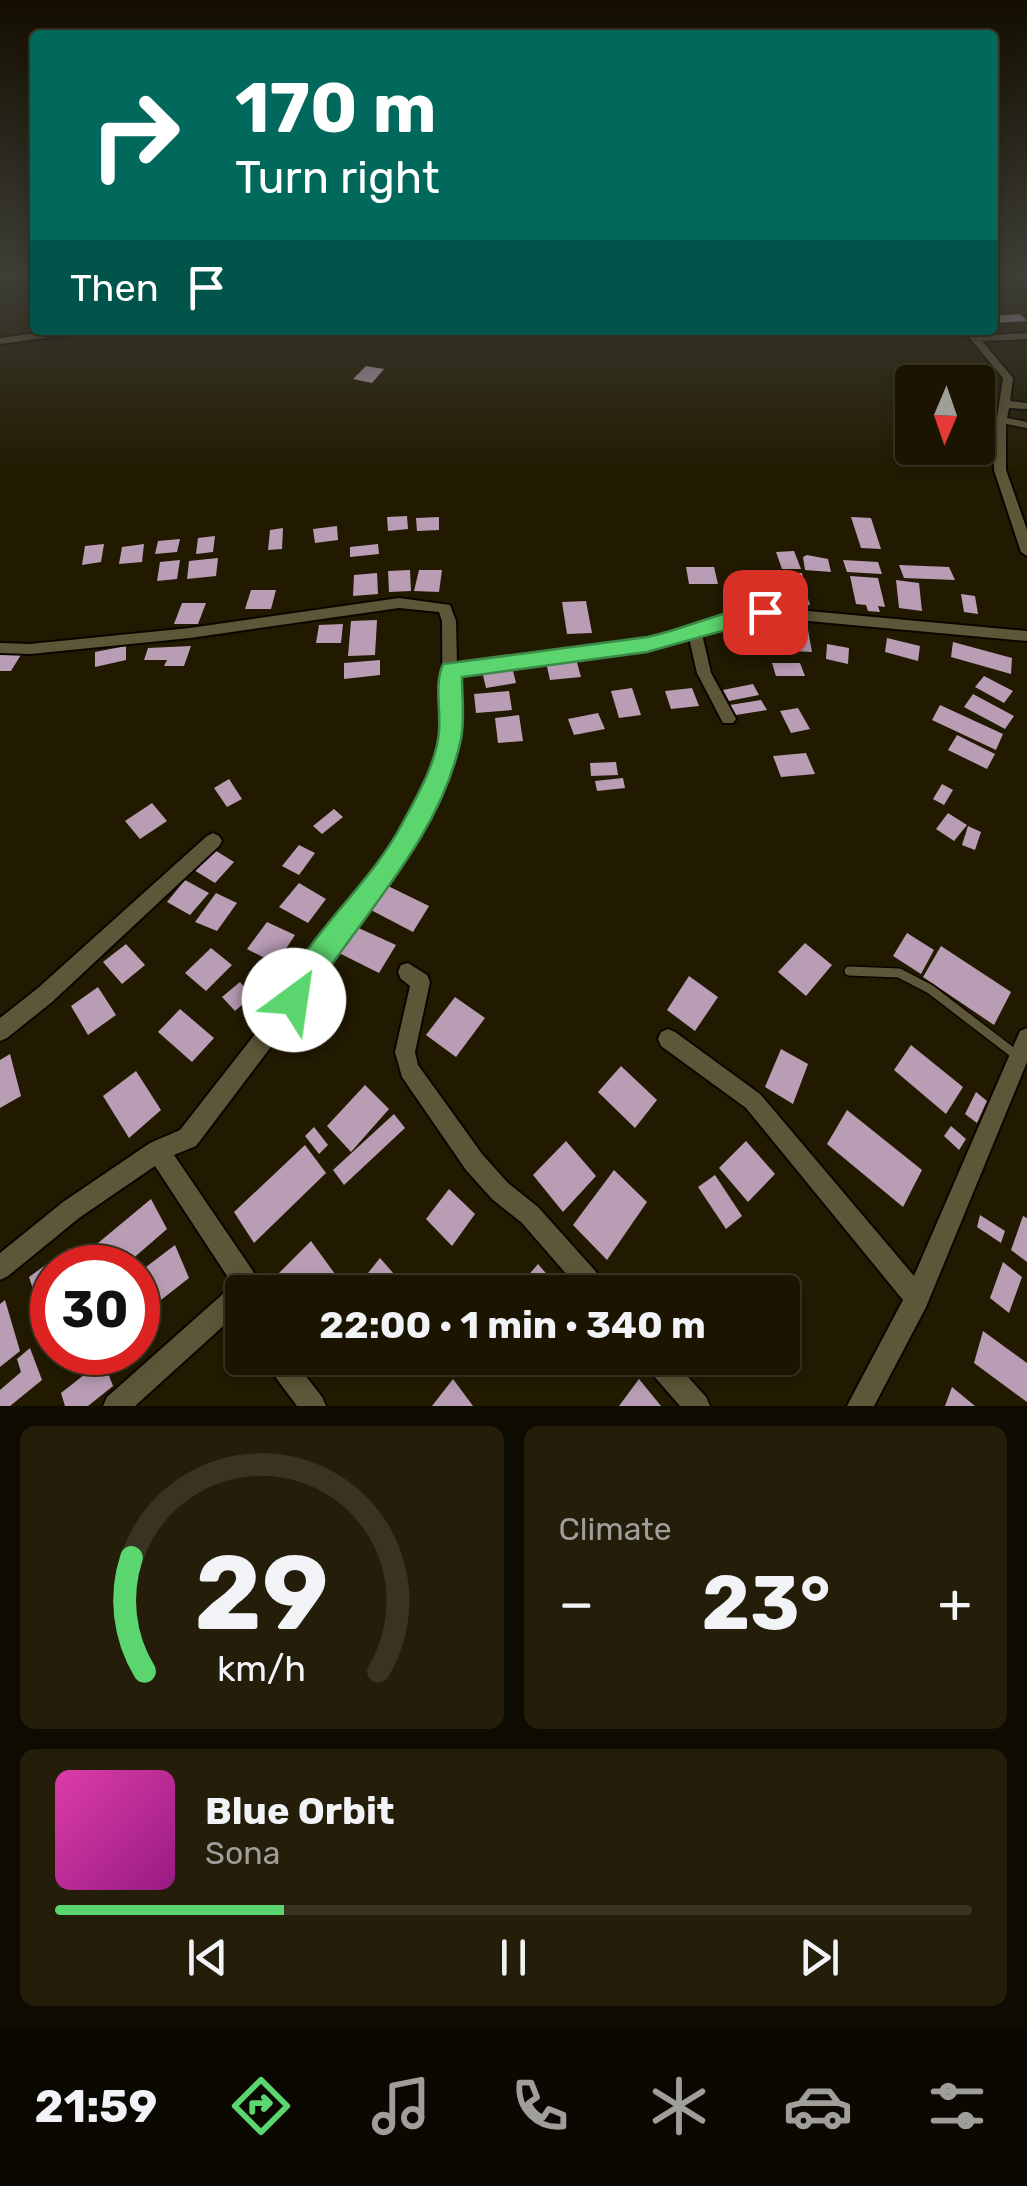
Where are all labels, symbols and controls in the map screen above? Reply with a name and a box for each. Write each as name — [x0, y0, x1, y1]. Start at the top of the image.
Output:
text: 170 m — [235, 67, 437, 150]
icon: right — [70, 70, 200, 200]
text: Turn right — [235, 151, 439, 204]
icon: arrive — [179, 260, 234, 315]
text: Then — [70, 265, 159, 311]
north arrow — [895, 365, 995, 465]
map controls — [895, 365, 995, 465]
pin — [723, 570, 808, 655]
icon: arrive — [738, 585, 793, 640]
position arrow — [242, 948, 346, 1052]
speed limit sign: 30 — [30, 1245, 160, 1375]
text: 22:00 · 1 min · 340 m — [319, 1302, 706, 1348]
text: Climate — [559, 1510, 672, 1548]
text: 29 — [195, 1532, 329, 1655]
text: 23° — [701, 1559, 831, 1648]
text: − — [559, 1571, 594, 1636]
text: + — [938, 1571, 972, 1636]
text: km/h — [217, 1648, 306, 1690]
text: Blue Orbit — [205, 1788, 395, 1834]
text: Sona — [205, 1834, 280, 1872]
icon: previous — [180, 1930, 235, 1985]
icon: pause — [486, 1930, 541, 1985]
icon: next — [792, 1930, 847, 1985]
icon: directions — [226, 2071, 296, 2141]
icon: music — [366, 2071, 436, 2141]
icon: phone — [505, 2071, 575, 2141]
icon: climate — [644, 2071, 714, 2141]
icon: car — [783, 2071, 853, 2141]
icon: filters — [922, 2071, 992, 2141]
text: 21:59 — [35, 2080, 157, 2133]

